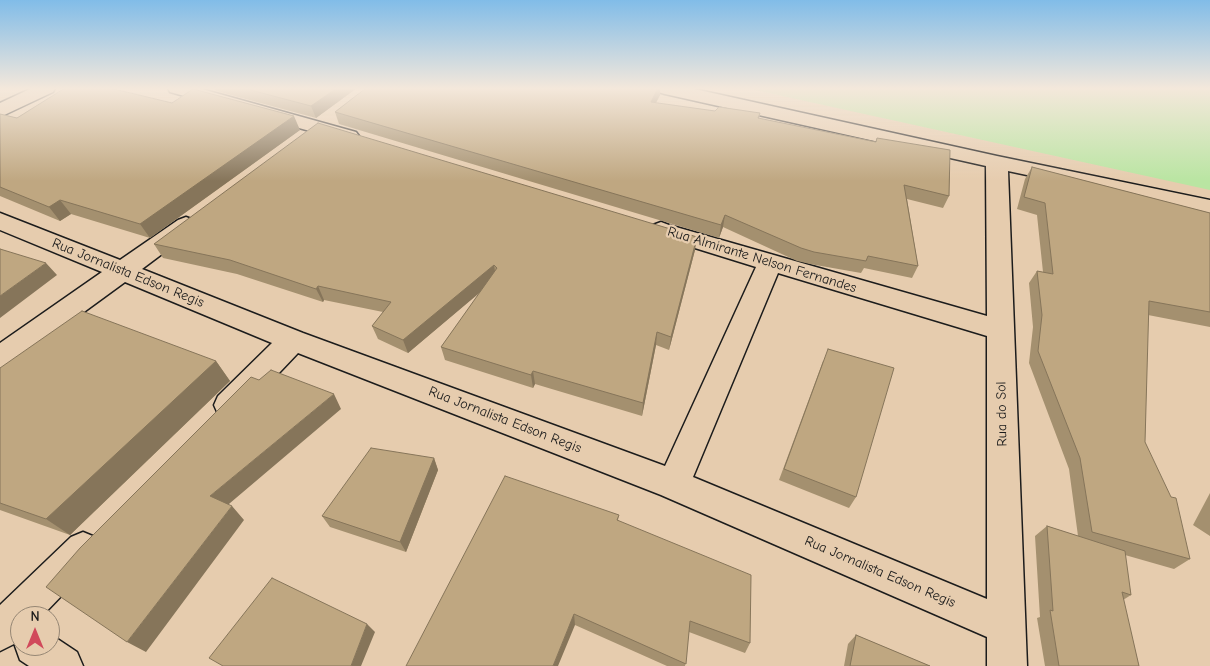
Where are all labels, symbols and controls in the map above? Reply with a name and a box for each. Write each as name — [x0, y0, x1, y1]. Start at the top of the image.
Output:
street label: Rua Almirante Nelson Fernandes — [666, 223, 858, 297]
street label: Rua Jornalista Edson Regis — [50, 235, 206, 311]
street label: Rua do Sol — [993, 381, 1011, 447]
street label: Rua Jornalista Edson Regis — [426, 383, 584, 457]
street label: Rua Jornalista Edson Regis — [802, 533, 958, 611]
north arrow — [10, 606, 60, 656]
text: N — [30, 608, 40, 625]

